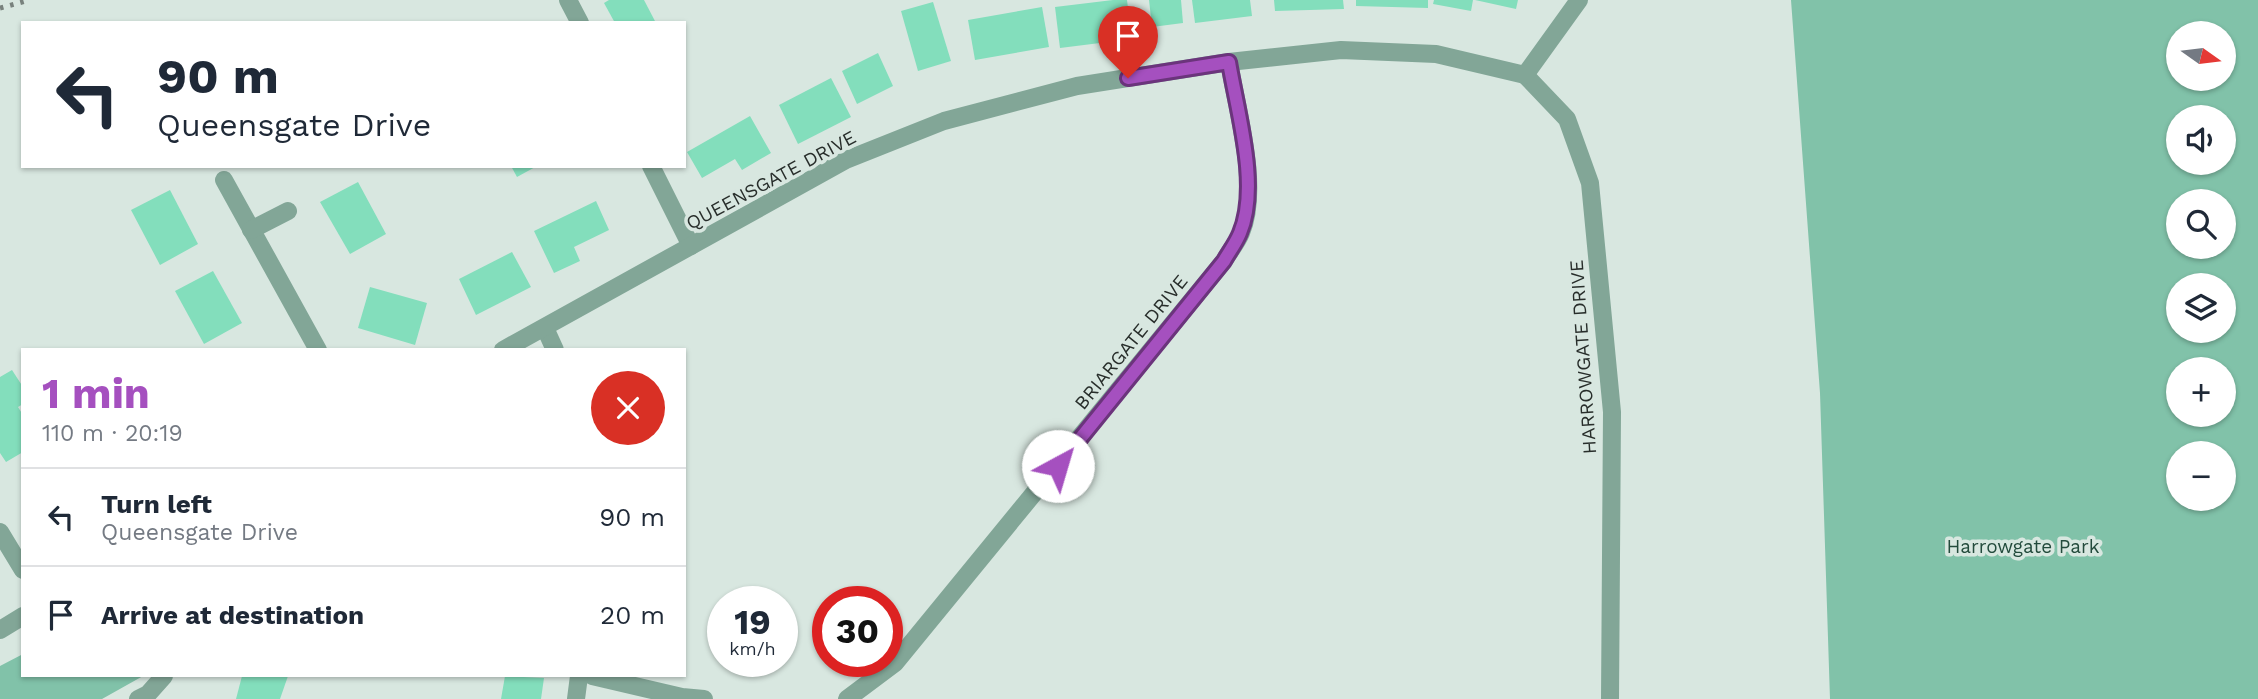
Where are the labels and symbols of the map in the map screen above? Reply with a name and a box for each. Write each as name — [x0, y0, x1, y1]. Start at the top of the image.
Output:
pin — [1098, 6, 1158, 78]
north arrow — [2166, 21, 2236, 91]
street label: QUEENSGATE DRIVE — [682, 125, 860, 235]
street label: HARROWGATE DRIVE — [1565, 259, 1601, 455]
street label: BRIARGATE DRIVE — [1070, 270, 1192, 414]
position arrow — [1021, 429, 1095, 503]
park label: Harrowgate Park — [1946, 535, 2100, 558]
speed limit sign: 30 — [812, 586, 903, 677]

